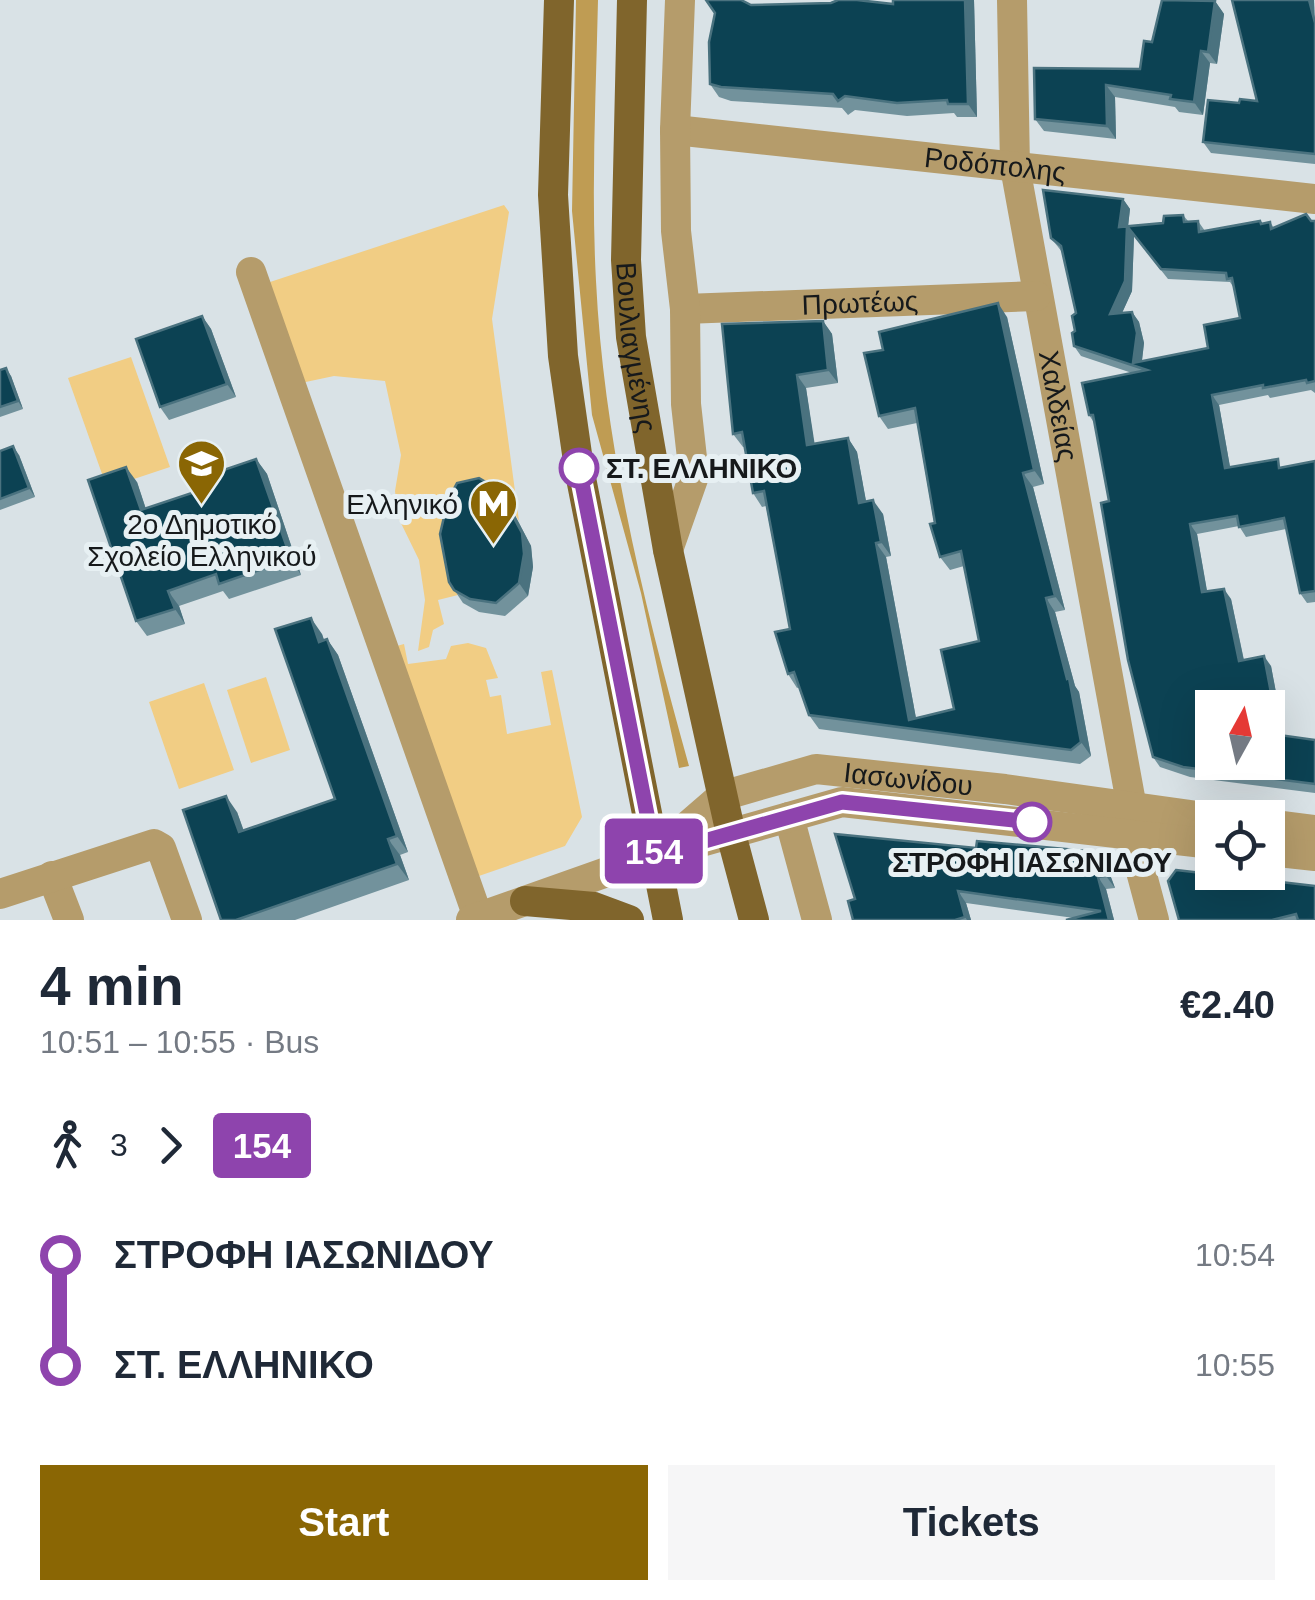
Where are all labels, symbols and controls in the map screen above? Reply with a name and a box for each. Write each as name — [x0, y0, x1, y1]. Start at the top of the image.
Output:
street label: Ροδόπολης — [923, 142, 1067, 188]
street label: Βουλιαγμένης — [610, 261, 662, 435]
street label: Πρωτέως — [801, 285, 919, 321]
street label: Χαλδείας — [1033, 348, 1083, 464]
school or university icon: 2ο Δημοτικό Σχολείο Ελληνικού — [176, 438, 228, 506]
marker: ΣΤ. ΕΛΛΗΝΙΚΟ — [560, 449, 598, 487]
place label: ΣΤ. ΕΛΛΗΝΙΚΟ — [606, 453, 797, 484]
metro station icon: Ελληνικό — [467, 478, 519, 546]
place label: Ελληνικό — [346, 489, 458, 520]
place label: 2ο Δημοτικό Σχολείο Ελληνικού — [87, 509, 317, 572]
north arrow — [1195, 690, 1285, 780]
map controls — [1195, 690, 1285, 890]
street label: Ιασωνίδου — [842, 757, 974, 802]
button: locate — [1195, 800, 1285, 890]
marker: ΣΤΡΟΦΗ ΙΑΣΩΝΙΔΟΥ — [1013, 803, 1051, 841]
line badge: 154 — [596, 818, 712, 884]
text: 154 — [625, 832, 683, 871]
place label: ΣΤΡΟΦΗ ΙΑΣΩΝΙΔΟΥ — [892, 847, 1172, 878]
text: 4 min — [40, 955, 184, 1017]
text: €2.40 — [1180, 984, 1275, 1026]
text: 10:51 – 10:55 · Bus — [40, 1024, 319, 1060]
icon: walk — [40, 1118, 95, 1173]
icon: forward — [143, 1118, 198, 1173]
text: 154 — [233, 1126, 291, 1165]
text: 3 — [110, 1127, 128, 1163]
text: ΣΤΡΟΦΗ ΙΑΣΩΝΙΔΟΥ — [114, 1234, 494, 1276]
text: 10:54 — [1195, 1237, 1275, 1273]
text: ΣΤ. ΕΛΛΗΝΙΚΟ — [114, 1344, 374, 1386]
text: 10:55 — [1195, 1347, 1275, 1383]
button: Start — [40, 1465, 648, 1580]
button: Tickets — [668, 1465, 1275, 1580]

